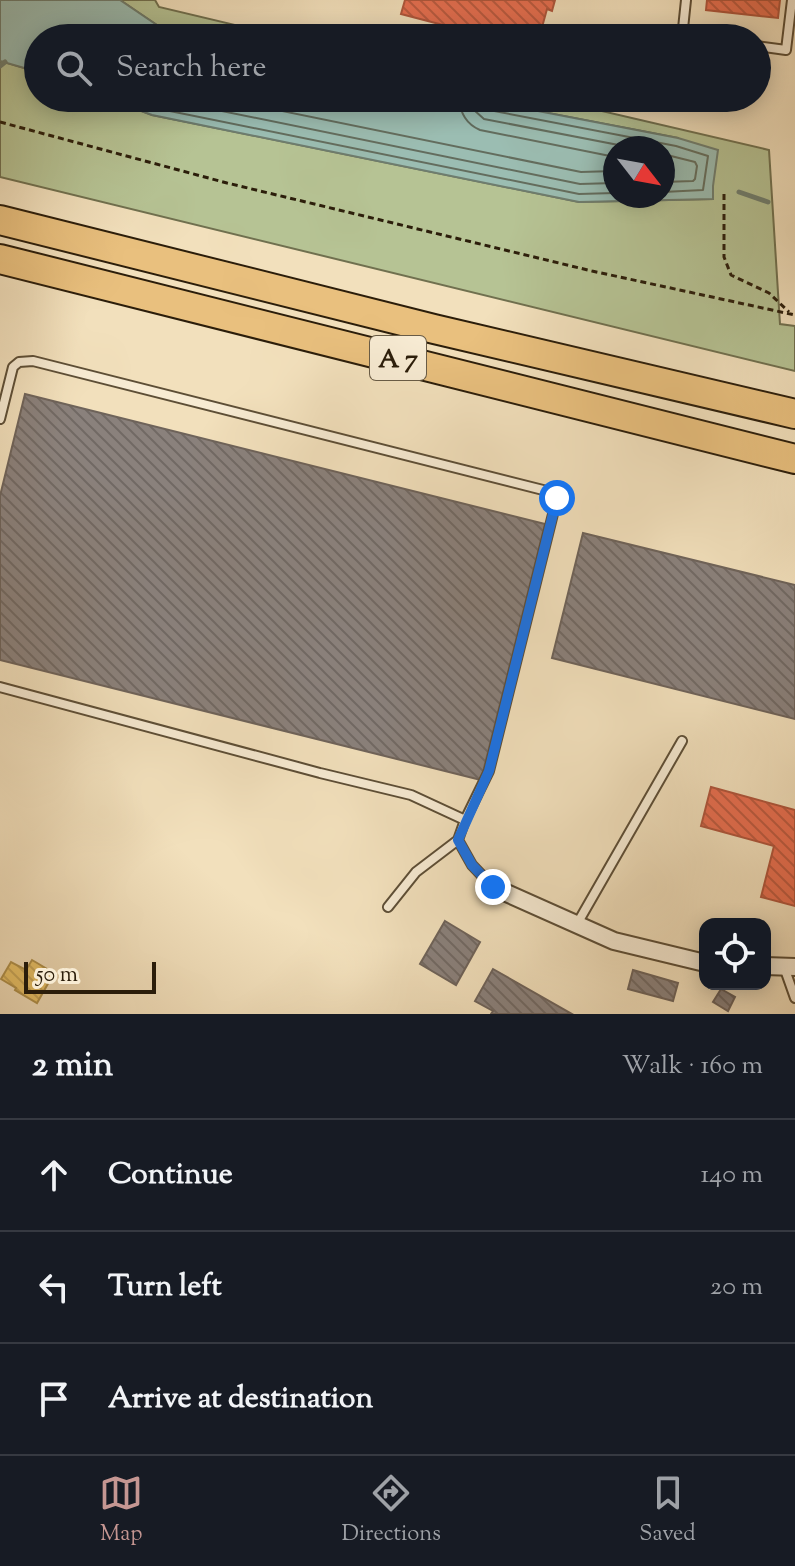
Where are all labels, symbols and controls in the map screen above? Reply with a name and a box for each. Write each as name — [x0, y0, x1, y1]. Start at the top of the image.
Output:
search box — [24, 24, 771, 112]
icon: search — [52, 46, 96, 90]
text: Search here — [116, 47, 266, 90]
north arrow — [603, 136, 675, 208]
road number: A 7 — [370, 336, 426, 380]
route start — [539, 480, 575, 516]
route end — [475, 869, 511, 905]
map controls — [699, 918, 771, 990]
button: locate — [699, 918, 771, 990]
scale bar — [24, 958, 156, 994]
text: 50 m — [36, 960, 78, 992]
text: 2 min — [32, 1042, 113, 1091]
text: Walk · 160 m — [622, 1048, 763, 1085]
icon: ahead — [32, 1153, 76, 1197]
text: Continue — [108, 1154, 233, 1197]
text: 140 m — [700, 1157, 763, 1194]
icon: left — [32, 1265, 76, 1309]
text: Turn left — [108, 1266, 222, 1309]
text: 20 m — [710, 1269, 763, 1306]
icon: arrive — [32, 1377, 76, 1421]
text: Arrive at destination — [108, 1378, 373, 1421]
tab: Map — [99, 1471, 143, 1551]
tab: Directions — [342, 1471, 441, 1551]
tab: Saved — [639, 1471, 696, 1551]

